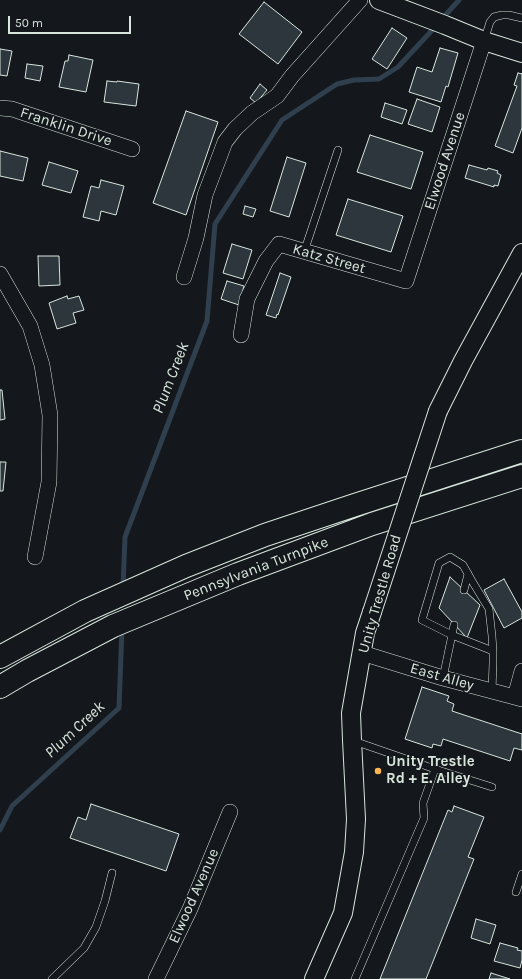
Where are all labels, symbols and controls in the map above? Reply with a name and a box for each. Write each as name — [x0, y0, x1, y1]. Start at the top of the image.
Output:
scale bar — [10, 8, 133, 34]
text: 50 m — [15, 16, 43, 30]
street label: Franklin Drive — [18, 104, 114, 150]
street label: Elwood Avenue — [421, 110, 469, 212]
street label: Katz Street — [291, 240, 367, 278]
water label: Plum Creek — [149, 340, 193, 416]
street label: Pennsylvania Turnpike — [181, 533, 331, 605]
street label: Unity Trestle Road — [354, 533, 406, 655]
street label: East Alley — [408, 659, 476, 695]
water label: Plum Creek — [41, 697, 109, 763]
place label: Unity Trestle Rd + E. Alley — [386, 753, 475, 788]
marker: Unity Trestle Rd + E. Alley — [373, 766, 383, 776]
street label: Elwood Avenue — [165, 846, 223, 946]

